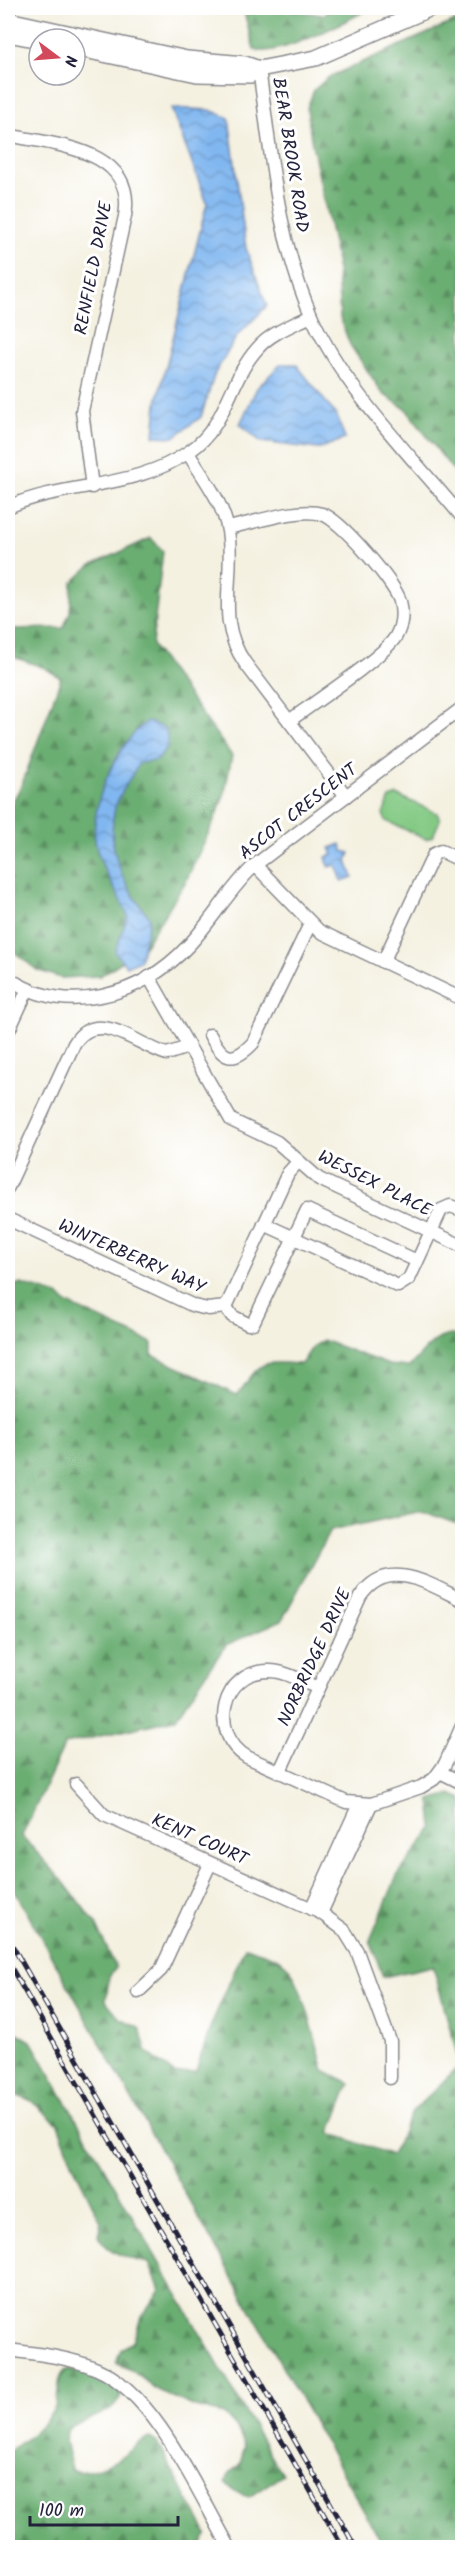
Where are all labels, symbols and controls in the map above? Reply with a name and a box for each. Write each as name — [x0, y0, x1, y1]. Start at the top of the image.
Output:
north arrow — [27, 27, 87, 87]
text: N — [57, 52, 83, 69]
street label: BEAR BROOK ROAD — [263, 76, 316, 235]
street label: RENFIELD DRIVE — [67, 199, 122, 337]
street label: ASCOT CRESCENT — [233, 756, 366, 868]
street label: WESSEX PLACE — [312, 1143, 437, 1226]
street label: WINTERBERRY WAY — [53, 1212, 210, 1303]
street label: NORBRIDGE DRIVE — [271, 1583, 360, 1731]
street label: KENT COURT — [146, 1806, 254, 1875]
scale bar — [30, 2489, 178, 2527]
text: 100 m — [39, 2497, 84, 2526]

